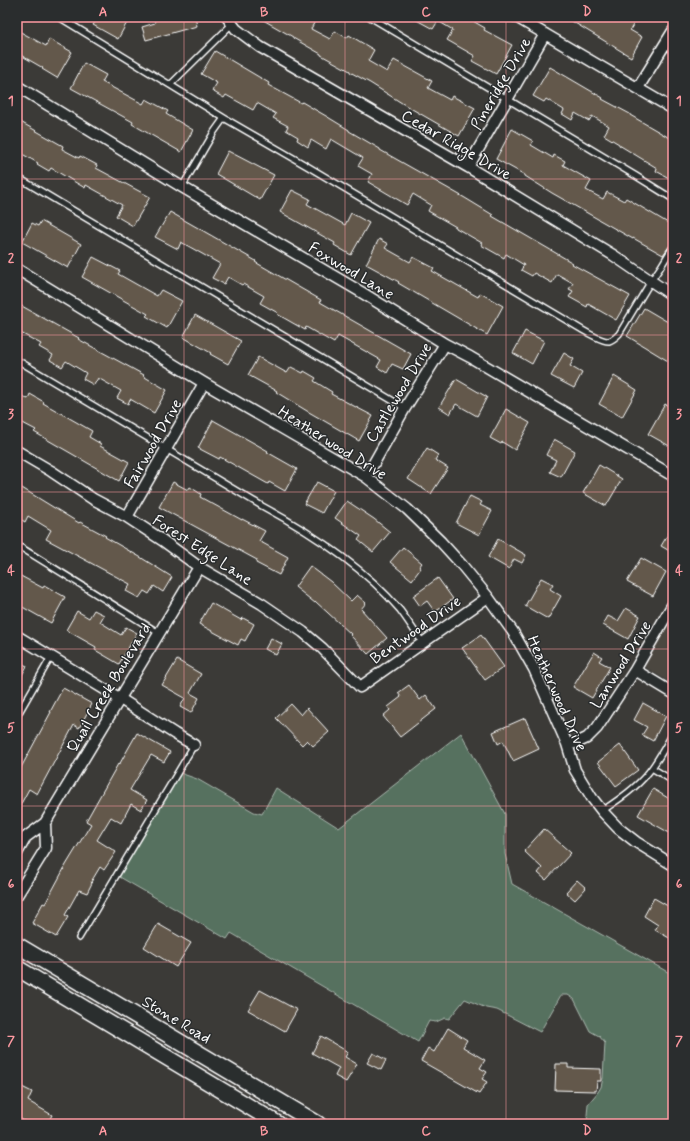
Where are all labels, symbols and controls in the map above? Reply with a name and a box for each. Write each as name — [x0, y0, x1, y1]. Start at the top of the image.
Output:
text: A — [99, 4, 107, 21]
text: B — [260, 4, 269, 21]
text: C — [421, 4, 431, 21]
text: D — [583, 4, 592, 21]
street label: Pineridge Drive — [466, 33, 537, 135]
text: 1 — [8, 93, 14, 110]
text: 1 — [676, 93, 682, 110]
street label: Cedar Ridge Drive — [397, 105, 516, 186]
street label: Foxwood Lane — [305, 237, 398, 305]
text: 2 — [8, 250, 15, 267]
text: 2 — [676, 250, 683, 267]
street label: Castlewood Drive — [361, 339, 437, 447]
street label: Fairwood Drive — [119, 395, 187, 492]
street label: Heatherwood Drive — [274, 401, 391, 485]
text: 3 — [8, 406, 14, 423]
text: 3 — [676, 406, 682, 423]
street label: Forest Edge Lane — [148, 510, 256, 591]
text: 4 — [7, 563, 15, 580]
text: 4 — [675, 563, 683, 580]
street label: Bentwood Drive — [366, 591, 466, 669]
street label: Lanwood Drive — [586, 617, 657, 713]
street label: Quail Creek Boulevard — [62, 619, 156, 757]
street label: Heatherwood Drive — [522, 632, 592, 755]
text: 5 — [7, 720, 15, 737]
text: 5 — [675, 720, 683, 737]
text: 6 — [8, 876, 15, 893]
text: 6 — [676, 876, 683, 893]
street label: Stone Road — [138, 991, 215, 1049]
text: 7 — [7, 1033, 15, 1050]
text: 7 — [675, 1033, 683, 1050]
text: A — [99, 1123, 107, 1140]
text: B — [260, 1123, 269, 1140]
text: C — [421, 1123, 431, 1140]
text: D — [583, 1123, 592, 1140]

